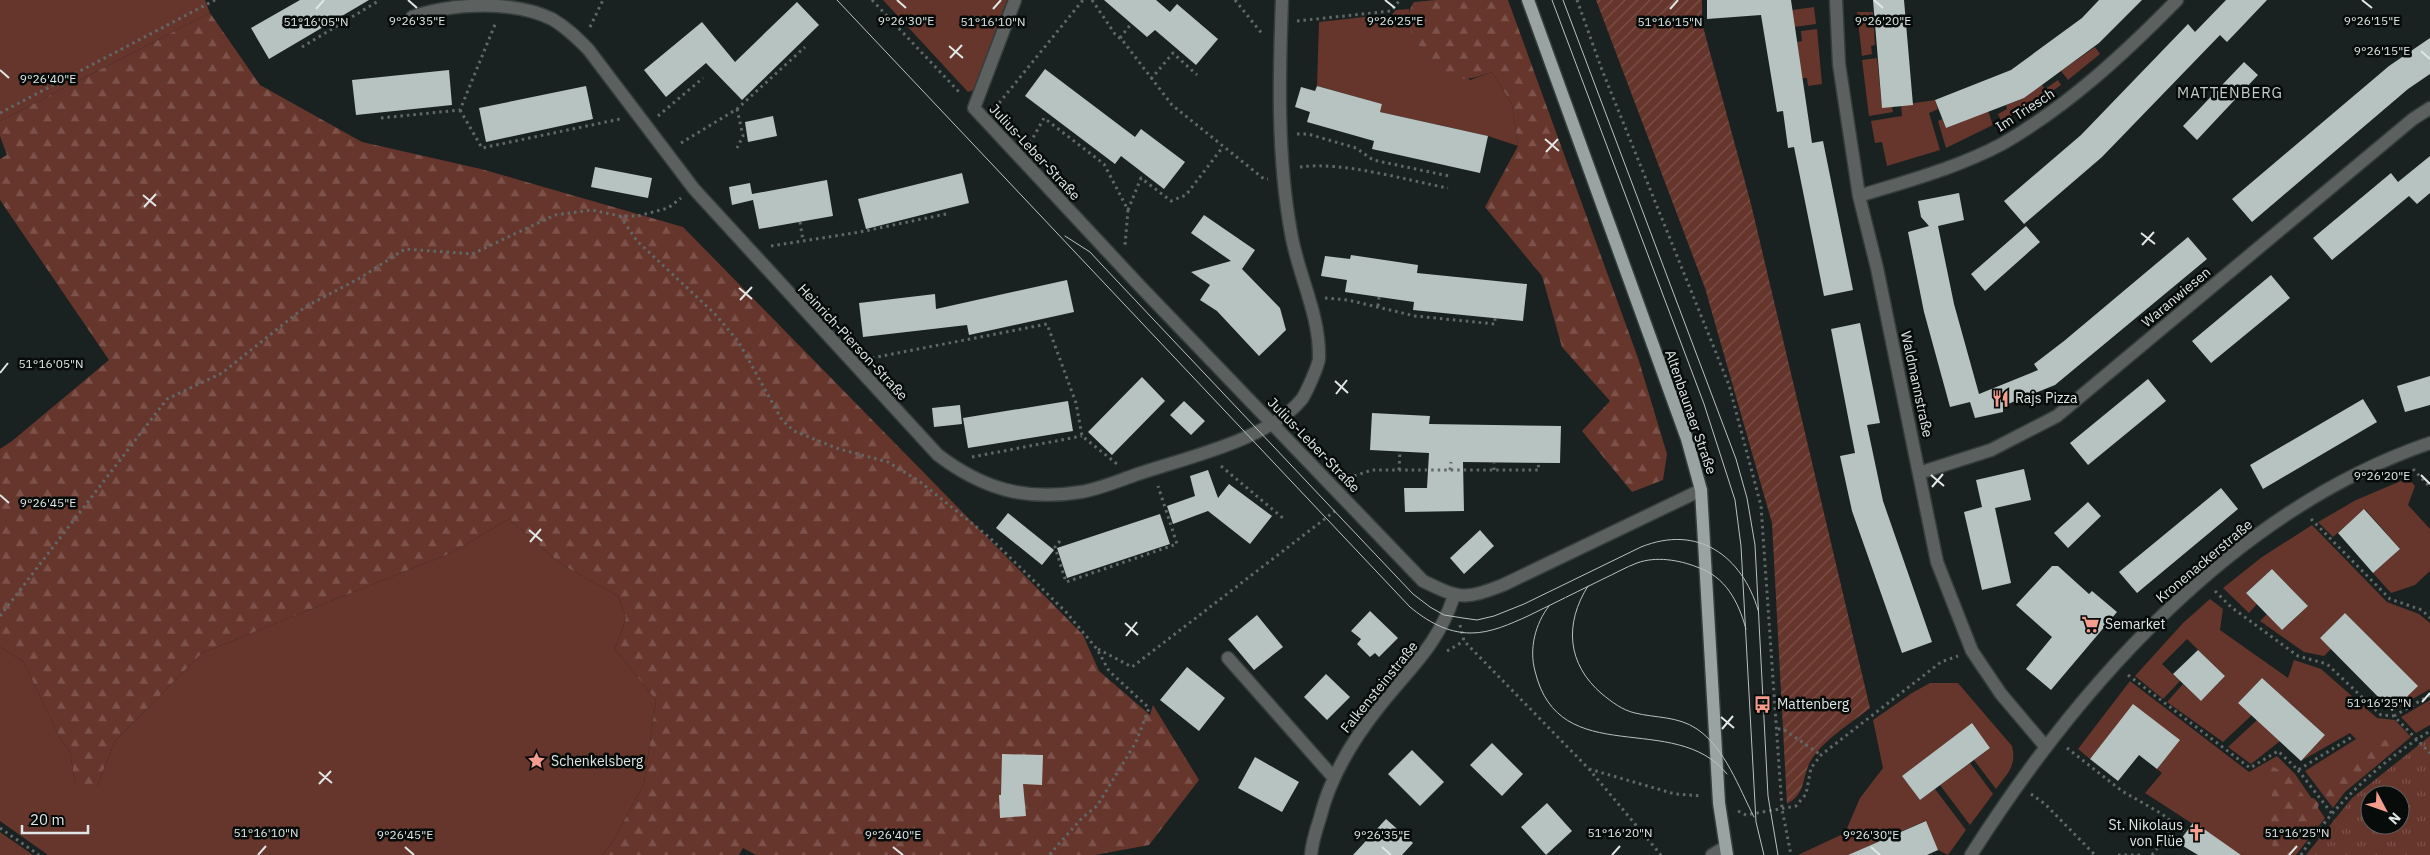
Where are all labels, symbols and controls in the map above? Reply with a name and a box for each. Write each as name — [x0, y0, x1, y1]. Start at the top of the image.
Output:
text: 9°26'35"E — [389, 13, 445, 28]
text: 9°26'30"E — [878, 13, 934, 28]
text: 9°26'25"E — [1367, 13, 1423, 28]
text: 9°26'20"E — [1855, 13, 1911, 28]
text: 9°26'15"E — [2344, 13, 2400, 28]
text: 51°16'05"N — [283, 14, 349, 29]
text: 51°16'10"N — [960, 14, 1026, 29]
text: 51°16'15"N — [1637, 14, 1703, 29]
text: 9°26'15"E — [2354, 43, 2410, 58]
text: 9°26'40"E — [20, 71, 76, 86]
district label: MATTENBERG — [2177, 83, 2283, 102]
street label: Im Triesch — [1992, 84, 2058, 136]
street label: Julius-Leber-Straße — [986, 100, 1085, 204]
street label: Waranwiesen — [2138, 263, 2214, 331]
street label: Heinrich-Pierson-Straße — [794, 280, 912, 404]
street label: Waldmannstraße — [1897, 329, 1937, 439]
street label: Altenbaunaer Straße — [1661, 347, 1721, 477]
text: 51°16'05"N — [18, 356, 84, 371]
restaurant icon: Rajs Pizza — [1991, 388, 2011, 408]
place label: Rajs Pizza — [2015, 389, 2078, 407]
street label: Julius-Leber-Straße — [1264, 394, 1364, 497]
text: 9°26'20"E — [2354, 468, 2410, 483]
text: 9°26'45"E — [20, 495, 76, 510]
street label: Kronenackerstraße — [2152, 515, 2256, 607]
supermarket icon: Semarket — [2081, 614, 2101, 634]
place label: Semarket — [2105, 615, 2165, 633]
street label: Falkensteinstraße — [1336, 637, 1422, 737]
bus stop icon: Mattenberg — [1753, 694, 1773, 714]
place label: Mattenberg — [1777, 695, 1850, 713]
text: 51°16'25"N — [2346, 695, 2412, 710]
place icon: Schenkelsberg — [527, 751, 547, 771]
place label: Schenkelsberg — [551, 752, 644, 770]
north arrow — [2360, 785, 2410, 835]
scale bar — [22, 802, 89, 834]
text: N — [2385, 809, 2405, 828]
text: 20 m — [30, 810, 65, 829]
place label: St. Nikolaus von Flüe — [2108, 816, 2183, 850]
church icon: St. Nikolaus von Flüe — [2187, 823, 2207, 843]
text: 51°16'10"N — [233, 825, 299, 840]
text: 51°16'20"N — [1587, 825, 1653, 840]
text: 51°16'25"N — [2264, 825, 2330, 840]
text: 9°26'45"E — [377, 827, 433, 842]
text: 9°26'40"E — [865, 827, 921, 842]
text: 9°26'35"E — [1354, 827, 1410, 842]
text: 9°26'30"E — [1843, 827, 1899, 842]

